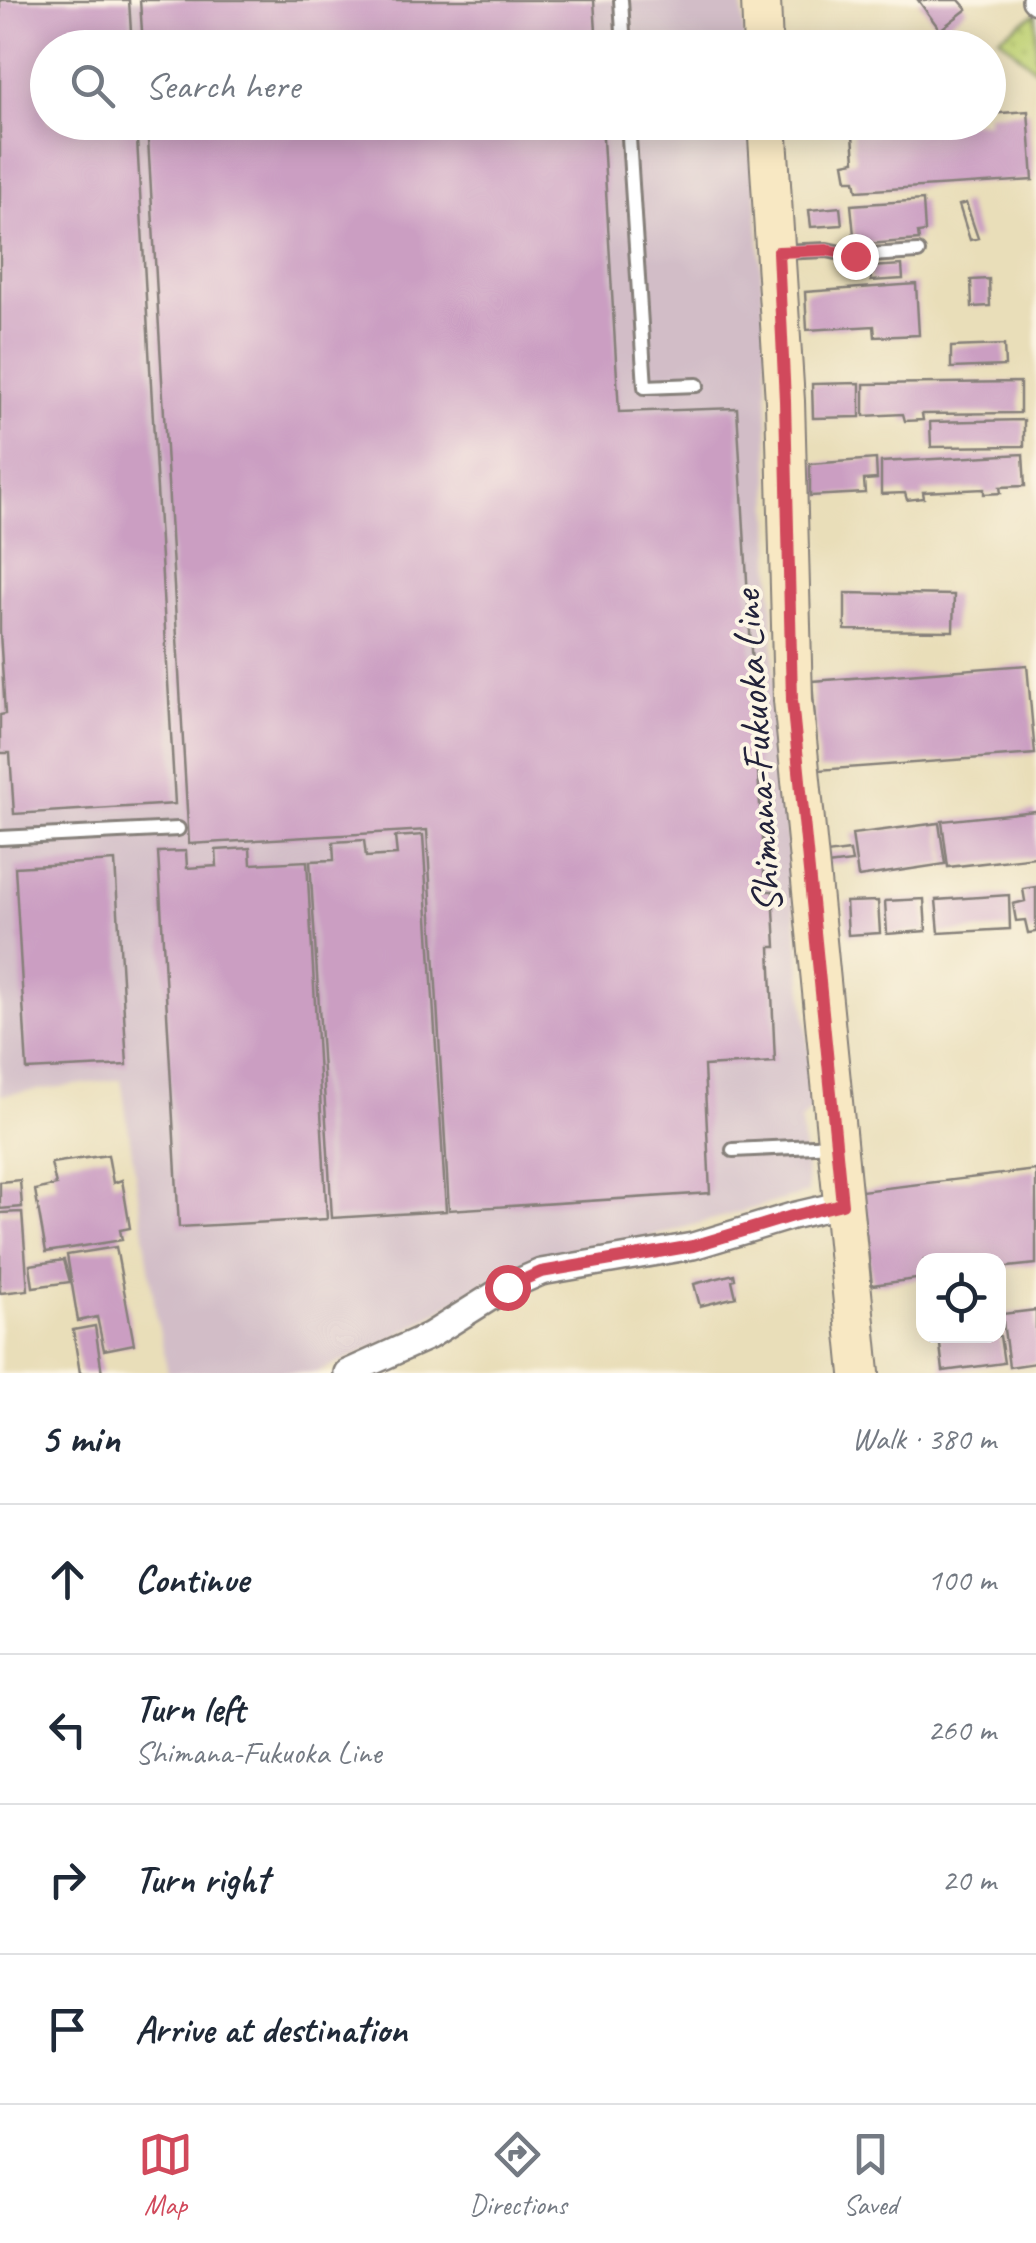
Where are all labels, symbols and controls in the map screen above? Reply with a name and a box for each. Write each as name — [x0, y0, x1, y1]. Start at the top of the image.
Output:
search box — [30, 30, 1006, 140]
icon: search — [65, 58, 120, 113]
text: Search here — [145, 62, 300, 109]
route end — [833, 234, 879, 280]
street label: Shimana-Fukuoka Line — [719, 587, 795, 915]
map controls — [916, 1253, 1006, 1343]
button: locate — [916, 1253, 1006, 1343]
route start — [485, 1265, 531, 1311]
text: 5 min — [40, 1412, 120, 1465]
text: Walk · 380 m — [852, 1418, 996, 1459]
icon: ahead — [40, 1552, 95, 1607]
text: Continue — [135, 1556, 249, 1603]
text: 100 m — [927, 1559, 996, 1600]
text: Turn left — [135, 1685, 245, 1732]
icon: left — [40, 1702, 95, 1757]
text: 260 m — [927, 1709, 996, 1750]
text: Shimana-Fukuoka Line — [135, 1732, 381, 1773]
icon: right — [40, 1852, 95, 1907]
text: Turn right — [135, 1856, 269, 1903]
text: 20 m — [942, 1859, 996, 1900]
icon: arrive — [40, 2002, 95, 2057]
text: Arrive at destination — [135, 2006, 407, 2053]
tab: Map — [138, 2127, 193, 2222]
tab: Directions — [469, 2127, 567, 2222]
tab: Saved — [843, 2127, 898, 2222]

